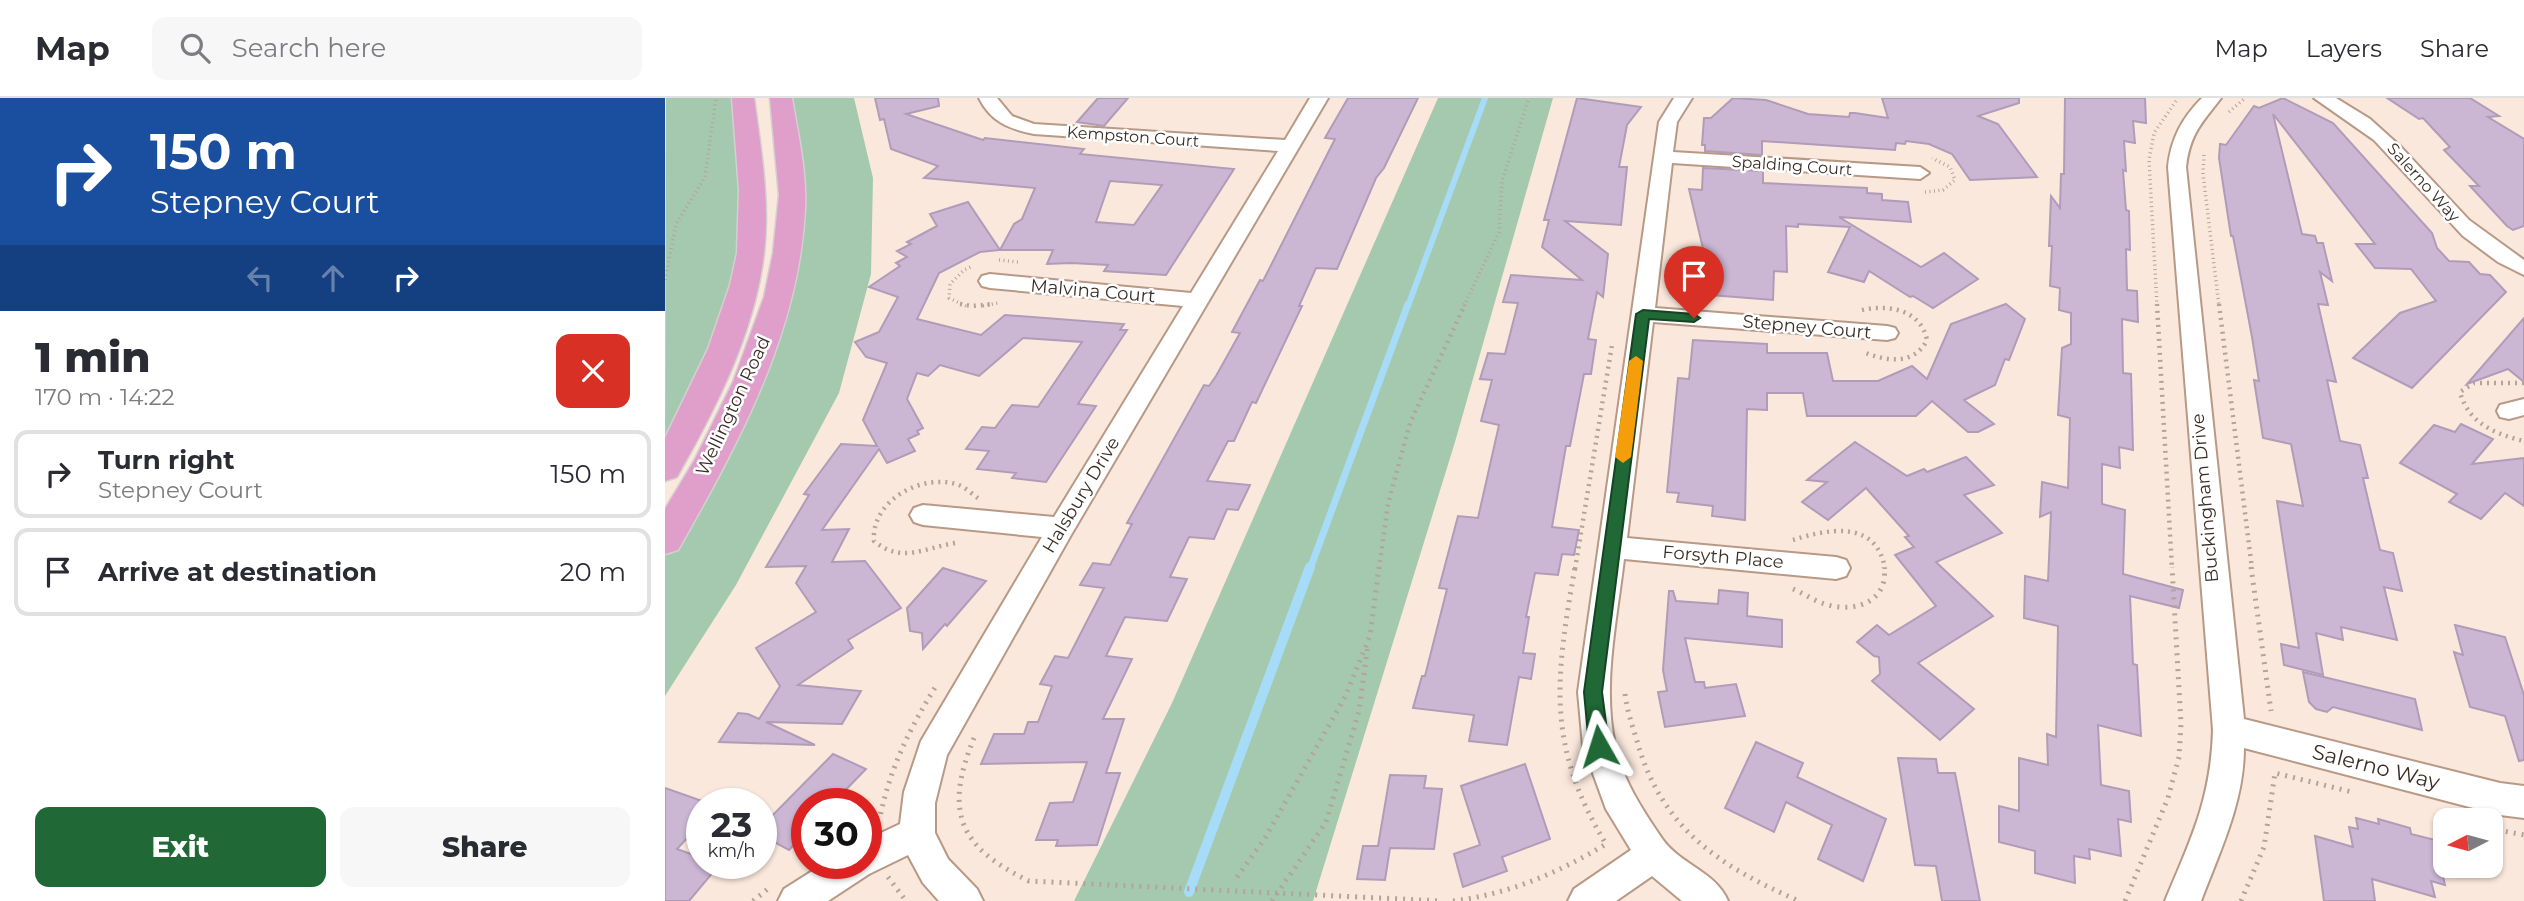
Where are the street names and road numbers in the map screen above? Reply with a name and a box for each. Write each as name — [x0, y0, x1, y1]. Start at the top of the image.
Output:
street label: Kempston Court — [1066, 122, 1200, 151]
street label: Salerno Way — [2383, 139, 2464, 226]
street label: Spalding Court — [1731, 152, 1853, 179]
street label: Malvina Court — [1030, 275, 1156, 307]
street label: Stepney Court — [1742, 310, 1872, 344]
street label: Wellington Road — [691, 333, 775, 479]
street label: Buckingham Drive — [2187, 412, 2223, 583]
street label: Halsbury Drive — [1038, 433, 1124, 557]
street label: Forsyth Place — [1661, 541, 1785, 573]
street label: Salerno Way — [2310, 739, 2443, 795]

